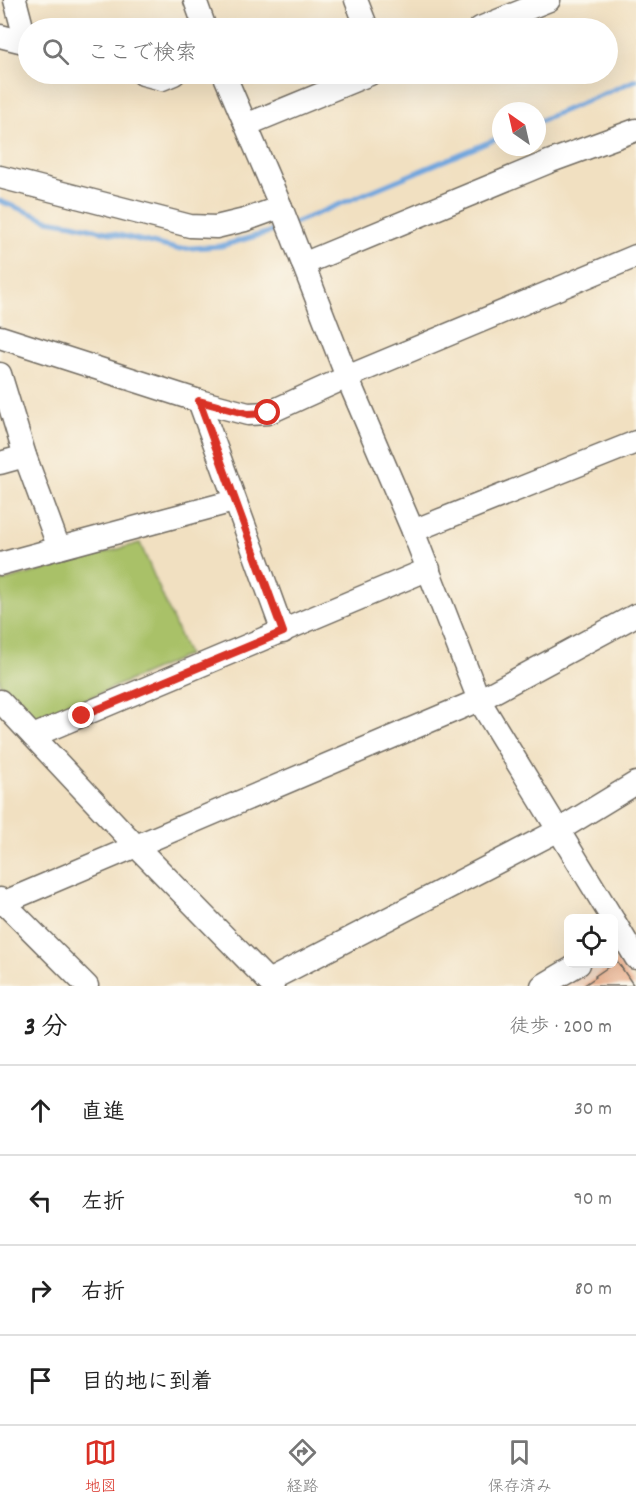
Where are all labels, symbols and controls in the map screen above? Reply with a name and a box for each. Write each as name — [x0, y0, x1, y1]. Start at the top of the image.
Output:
search box — [18, 18, 618, 84]
icon: search — [39, 35, 72, 68]
text: ここで検索 — [87, 39, 197, 70]
north arrow — [492, 102, 546, 156]
route start — [254, 399, 280, 425]
route end — [68, 702, 94, 728]
map controls — [564, 914, 618, 968]
button: locate — [564, 914, 618, 968]
text: 3 分 — [24, 1010, 68, 1047]
text: 徒歩 · 200 m — [509, 1014, 612, 1042]
icon: ahead — [24, 1094, 57, 1127]
text: 30 m — [574, 1096, 612, 1124]
text: 直進 — [81, 1098, 125, 1129]
icon: left — [24, 1184, 57, 1217]
text: 90 m — [574, 1186, 612, 1214]
text: 左折 — [81, 1188, 125, 1219]
icon: right — [24, 1274, 57, 1307]
text: 80 m — [575, 1276, 612, 1304]
text: 右折 — [81, 1278, 125, 1309]
icon: arrive — [24, 1364, 57, 1397]
text: 目的地に到着 — [81, 1368, 213, 1399]
tab: 地図 — [84, 1436, 117, 1499]
tab: 経路 — [286, 1436, 319, 1499]
tab: 保存済み — [488, 1436, 552, 1499]

